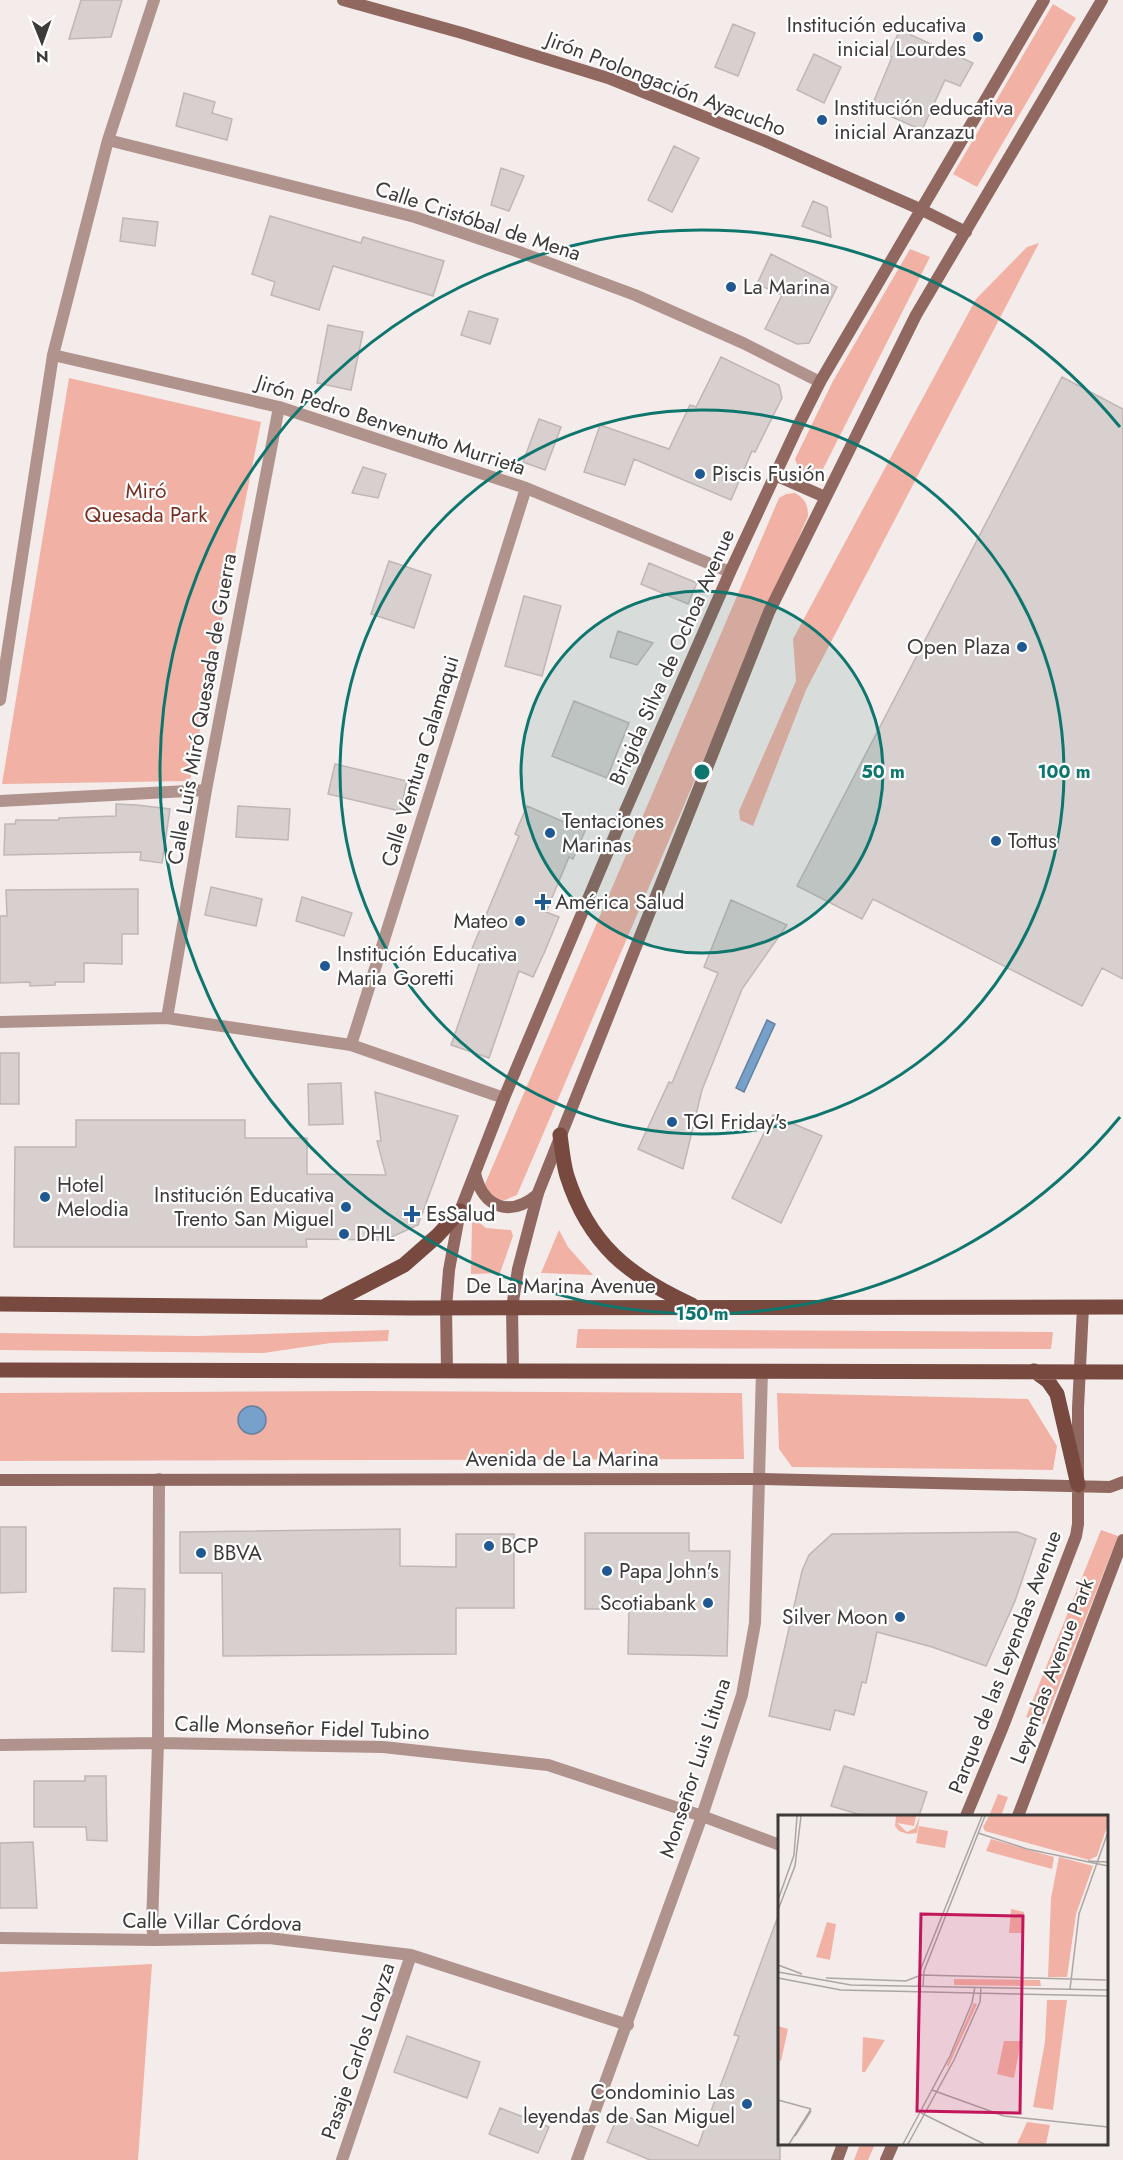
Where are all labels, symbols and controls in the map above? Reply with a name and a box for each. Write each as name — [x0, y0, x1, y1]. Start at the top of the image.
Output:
place label: Institución educativa inicial Lourdes — [787, 10, 966, 64]
north arrow — [12, 12, 72, 72]
street label: Jirón Prolongación Ayacucho — [539, 23, 790, 144]
marker: Institución educativa inicial Lourdes — [971, 30, 985, 44]
text: N — [36, 45, 49, 68]
place label: Institución educativa inicial Aranzazu — [834, 93, 1013, 147]
marker: Institución educativa inicial Aranzazu — [815, 113, 829, 127]
street label: Calle Cristóbal de Mena — [371, 174, 585, 268]
place label: La Marina — [743, 272, 830, 302]
marker: La Marina — [724, 280, 738, 294]
street label: Jirón Pedro Benvenutto Murrieta — [250, 366, 529, 483]
place label: Piscis Fusión — [712, 459, 825, 489]
marker: Piscis Fusión — [693, 467, 707, 481]
park label: Miró Quesada Park — [85, 476, 208, 530]
street label: Brigida Silva de Ochoa Avenue — [602, 524, 742, 790]
street label: Calle Luis Miró Quesada de Guerra — [160, 551, 244, 867]
place label: Open Plaza — [907, 632, 1010, 662]
marker: Open Plaza — [1015, 640, 1029, 654]
street label: Calle Ventura Calamaqui — [374, 652, 466, 870]
text: 50 m — [861, 759, 905, 785]
text: 100 m — [1037, 759, 1091, 785]
centre of rings — [692, 762, 712, 782]
place label: Tentaciones Marinas — [562, 806, 664, 860]
marker: Tentaciones Marinas — [543, 826, 557, 840]
place label: Tottus — [1008, 826, 1057, 856]
marker: Tottus — [989, 834, 1003, 848]
place label: América Salud — [555, 887, 685, 917]
marker: América Salud — [536, 895, 550, 909]
place label: Mateo — [454, 906, 508, 936]
marker: Mateo — [513, 914, 527, 928]
place label: Institución Educativa Maria Goretti — [337, 939, 517, 993]
marker: Institución Educativa Maria Goretti — [318, 959, 332, 973]
place label: TGI Friday's — [684, 1107, 787, 1137]
marker: TGI Friday's — [665, 1115, 679, 1129]
place label: Hotel Melodia — [57, 1170, 129, 1224]
place label: Institución Educativa Trento San Miguel — [154, 1180, 334, 1234]
marker: Hotel Melodia — [38, 1190, 52, 1204]
place label: EsSalud — [426, 1199, 495, 1229]
marker: Institución Educativa Trento San Miguel — [339, 1200, 353, 1214]
marker: EsSalud — [403, 1205, 421, 1223]
place label: DHL — [356, 1219, 395, 1249]
marker: DHL — [337, 1227, 351, 1241]
street label: De La Marina Avenue — [466, 1271, 656, 1301]
text: 150 m — [676, 1301, 728, 1327]
street label: Avenida de La Marina — [465, 1444, 659, 1474]
street label: Parque de las Leyendas Avenue — [941, 1526, 1069, 1798]
place label: BCP — [501, 1531, 539, 1561]
place label: BBVA — [213, 1538, 262, 1568]
marker: BCP — [482, 1539, 496, 1553]
marker: BBVA — [194, 1546, 208, 1560]
place label: Papa John's — [619, 1556, 719, 1586]
marker: Papa John's — [600, 1564, 614, 1578]
street label: Leyendas Avenue Park — [1003, 1573, 1102, 1768]
place label: Scotiabank — [600, 1588, 697, 1618]
marker: Scotiabank — [701, 1596, 715, 1610]
place label: Silver Moon — [782, 1602, 888, 1632]
marker: Silver Moon — [893, 1610, 907, 1624]
street label: Monseñor Luis Lituna — [652, 1674, 738, 1862]
street label: Calle Monseñor Fidel Tubino — [174, 1709, 430, 1747]
inset map — [778, 1815, 1108, 2145]
street label: Calle Villar Córdova — [122, 1905, 302, 1939]
street label: Pasaje Carlos Loayza — [314, 1959, 402, 2143]
place label: Condominio Las leyendas de San Miguel — [523, 2077, 735, 2131]
marker: Condominio Las leyendas de San Miguel — [740, 2097, 754, 2111]

